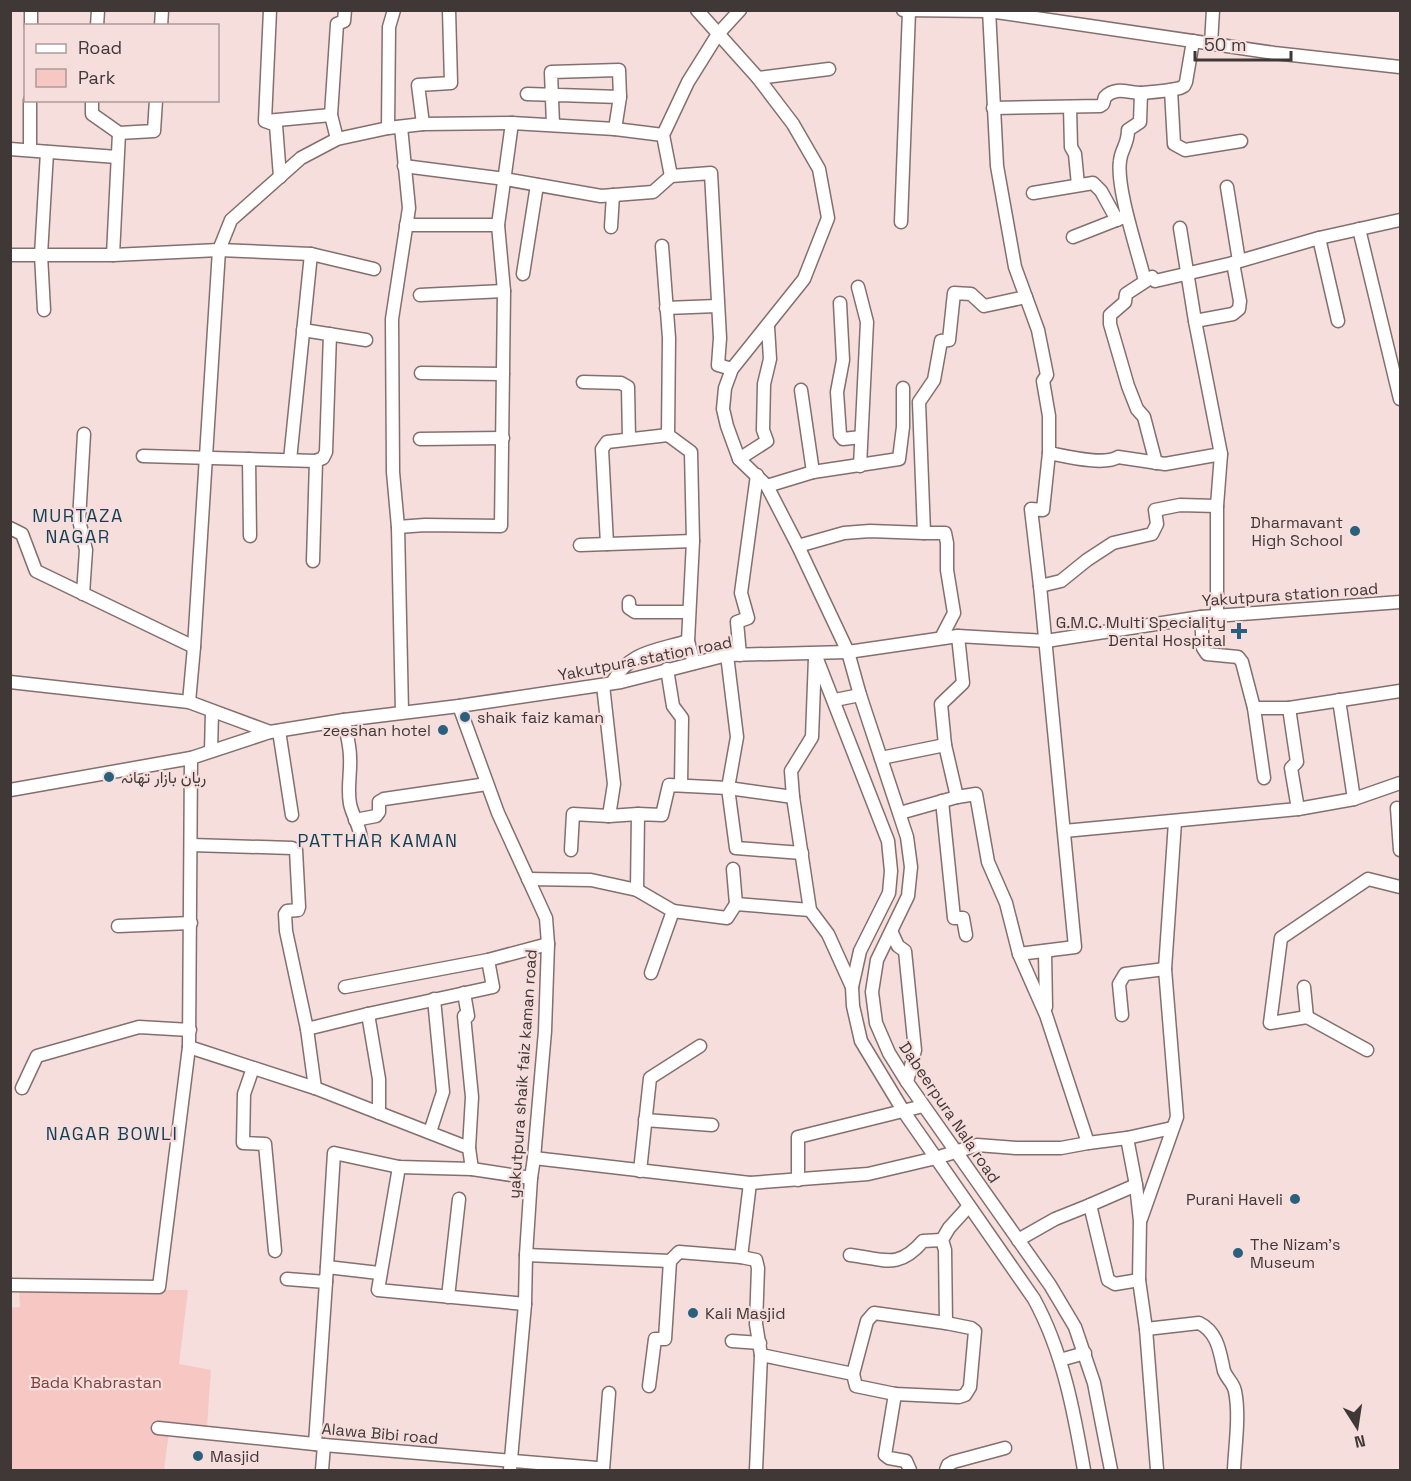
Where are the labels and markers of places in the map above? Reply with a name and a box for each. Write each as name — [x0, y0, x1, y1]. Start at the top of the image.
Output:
place label: Dharmavant High School — [1250, 512, 1343, 551]
marker: Dharmavant High School — [1348, 524, 1362, 538]
place label: G.M.C. Multi Speciality Dental Hospital — [1056, 612, 1226, 651]
marker: G.M.C. Multi Speciality Dental Hospital — [1230, 622, 1248, 640]
place label: shaik faiz kaman — [477, 707, 604, 728]
marker: shaik faiz kaman — [458, 710, 472, 724]
place label: zeeshan hotel — [323, 720, 431, 741]
marker: zeeshan hotel — [436, 723, 450, 737]
place label: ریان بازار تھانہ — [121, 767, 206, 788]
marker: ریان بازار تھانہ — [102, 770, 116, 784]
place label: Purani Haveli — [1186, 1189, 1283, 1210]
marker: Purani Haveli — [1288, 1192, 1302, 1206]
place label: The Nizam's Museum — [1250, 1234, 1341, 1273]
marker: The Nizam's Museum — [1231, 1246, 1245, 1260]
place label: Kali Masjid — [705, 1303, 786, 1324]
marker: Kali Masjid — [686, 1306, 700, 1320]
place label: Masjid — [210, 1446, 260, 1467]
marker: Masjid — [191, 1449, 205, 1463]

